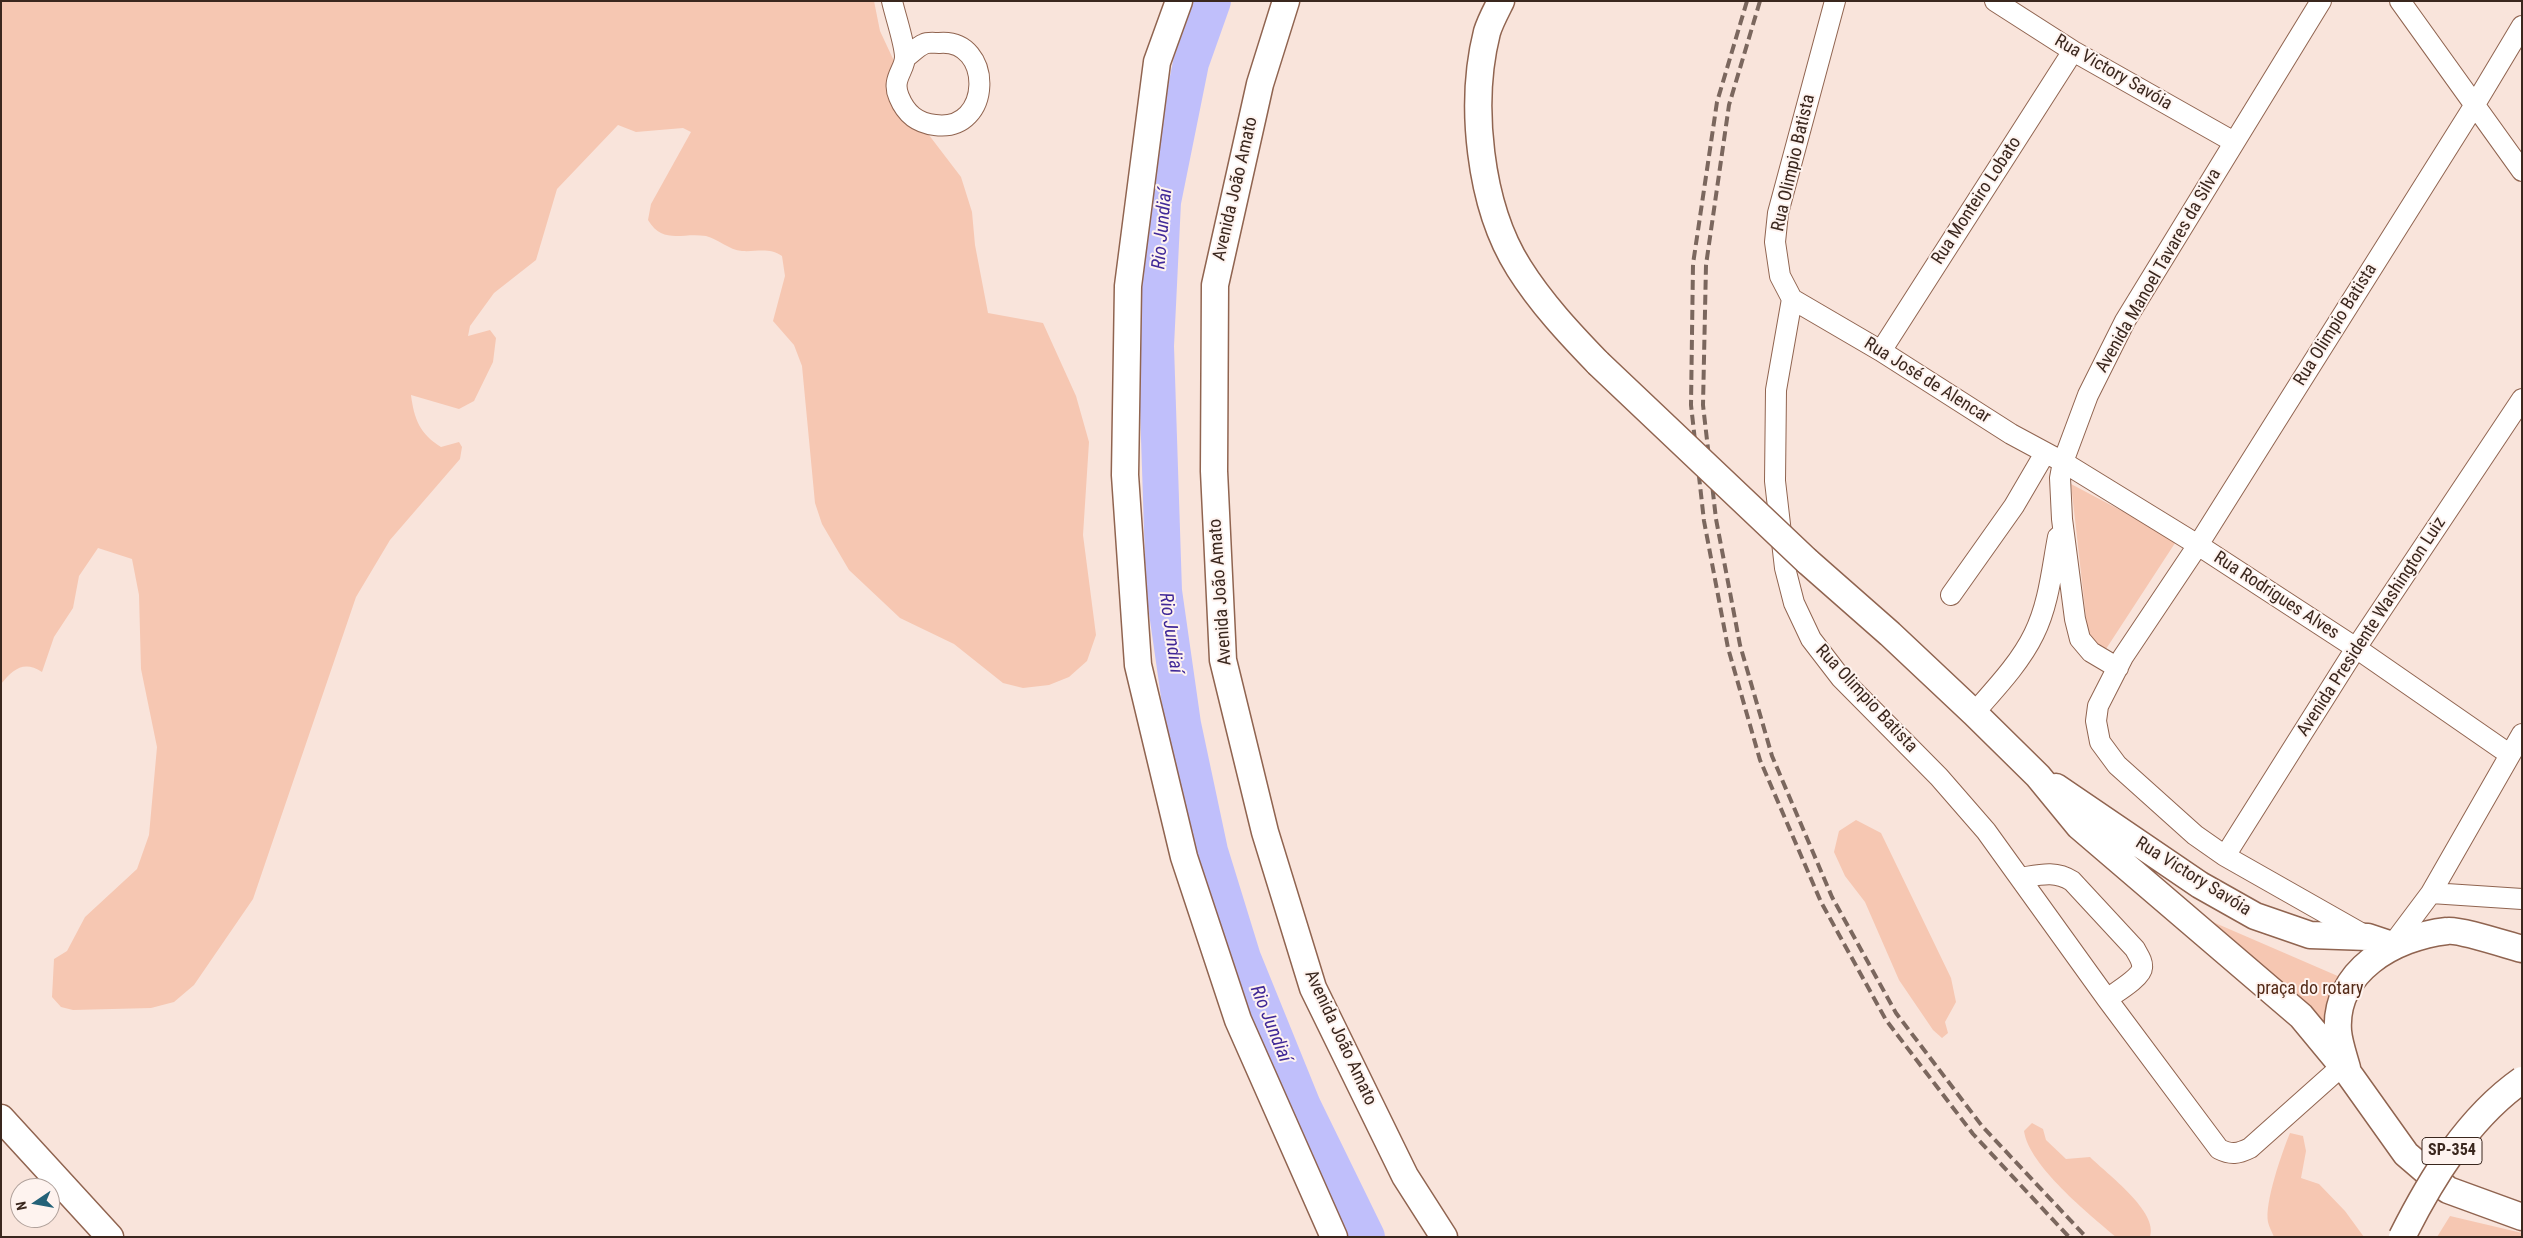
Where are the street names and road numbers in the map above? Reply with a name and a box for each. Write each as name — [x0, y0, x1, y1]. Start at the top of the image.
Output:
street label: Rua Victory Savóia — [2050, 31, 2176, 115]
street label: Rua Olimpio Batista — [1768, 92, 1820, 234]
street label: Avenida João Amato — [1209, 115, 1263, 263]
street label: Rua Monteiro Lobato — [1928, 133, 2026, 269]
street label: Avenida Manoel Tavares da Silva — [2092, 165, 2226, 377]
street label: Rua Olimpio Batista — [2290, 260, 2382, 390]
street label: Rua José de Alencar — [1860, 333, 1994, 429]
street label: Avenida Presidente Washington Luiz — [2293, 513, 2451, 741]
street label: Avenida João Amato — [1205, 518, 1237, 666]
street label: Rua Rodrigues Alves — [2209, 547, 2343, 645]
street label: Rua Olimpio Batista — [1810, 640, 1922, 758]
street label: Rua Victory Savóia — [2131, 833, 2255, 921]
street label: Avenida João Amato — [1299, 967, 1381, 1109]
road number: SP-354 — [2422, 1138, 2482, 1164]

